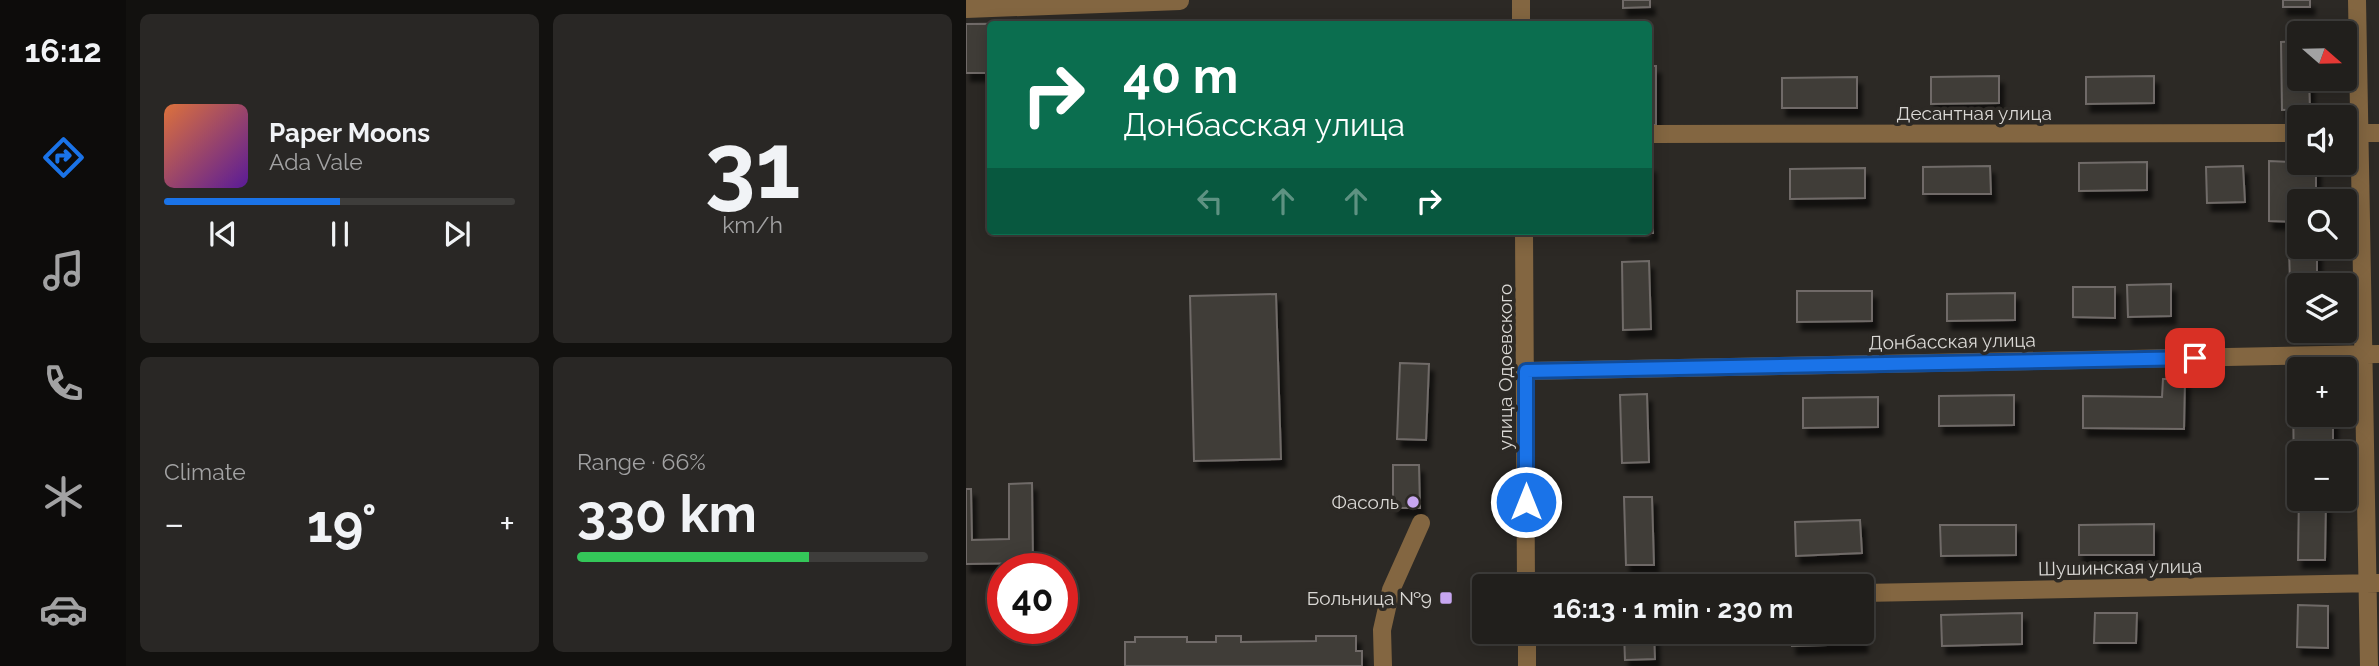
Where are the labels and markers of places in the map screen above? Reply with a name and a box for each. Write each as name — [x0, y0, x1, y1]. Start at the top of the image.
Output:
pin — [2165, 328, 2225, 388]
place label: Фасоль — [1332, 491, 1399, 513]
marker: Фасоль — [1405, 494, 1421, 510]
place label: Больница №9 — [1307, 587, 1432, 609]
marker: Больница №9 — [1438, 590, 1454, 606]

